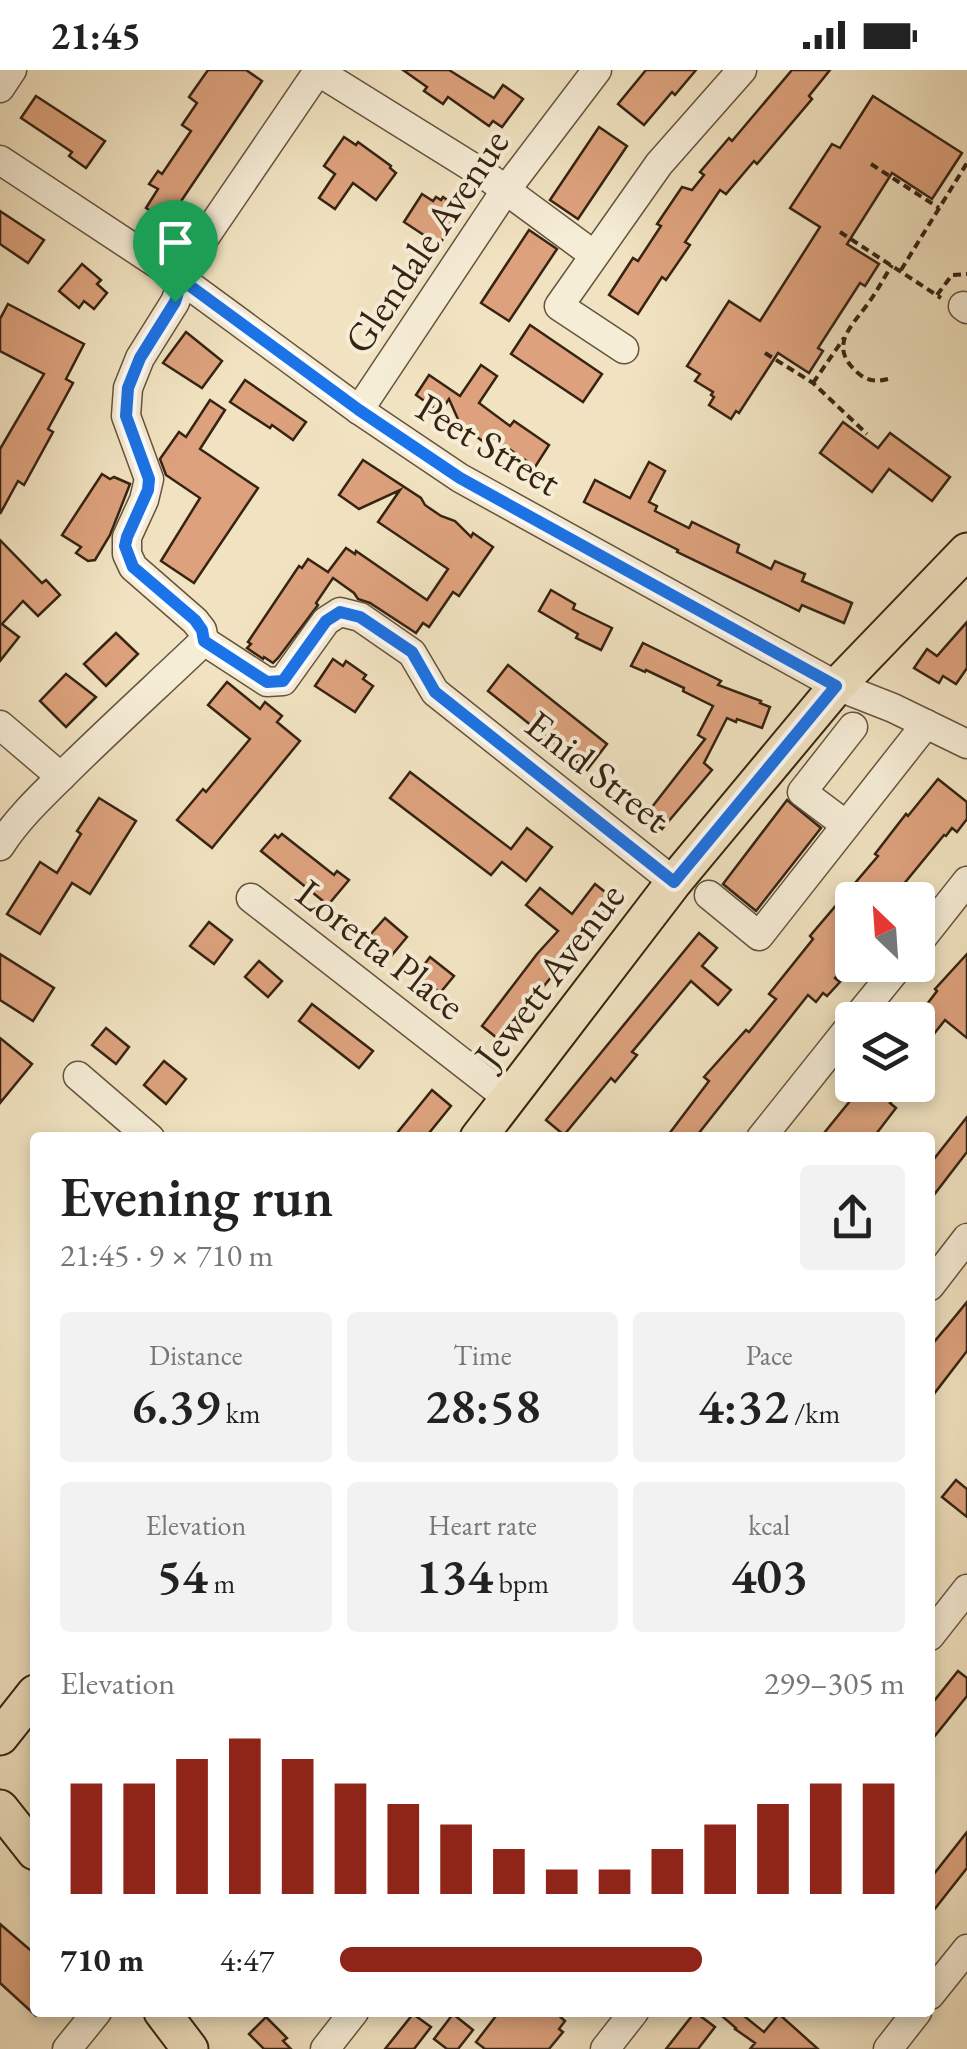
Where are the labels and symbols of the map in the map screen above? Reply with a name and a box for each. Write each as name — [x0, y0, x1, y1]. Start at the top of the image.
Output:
street label: Glendale Avenue — [332, 119, 520, 363]
pin — [133, 200, 218, 303]
street label: Peet Street — [407, 381, 571, 508]
street label: Enid Street — [515, 698, 681, 844]
street label: Loretta Place — [286, 867, 476, 1031]
street label: Jewett Avenue — [460, 872, 636, 1081]
north arrow — [835, 882, 935, 982]

